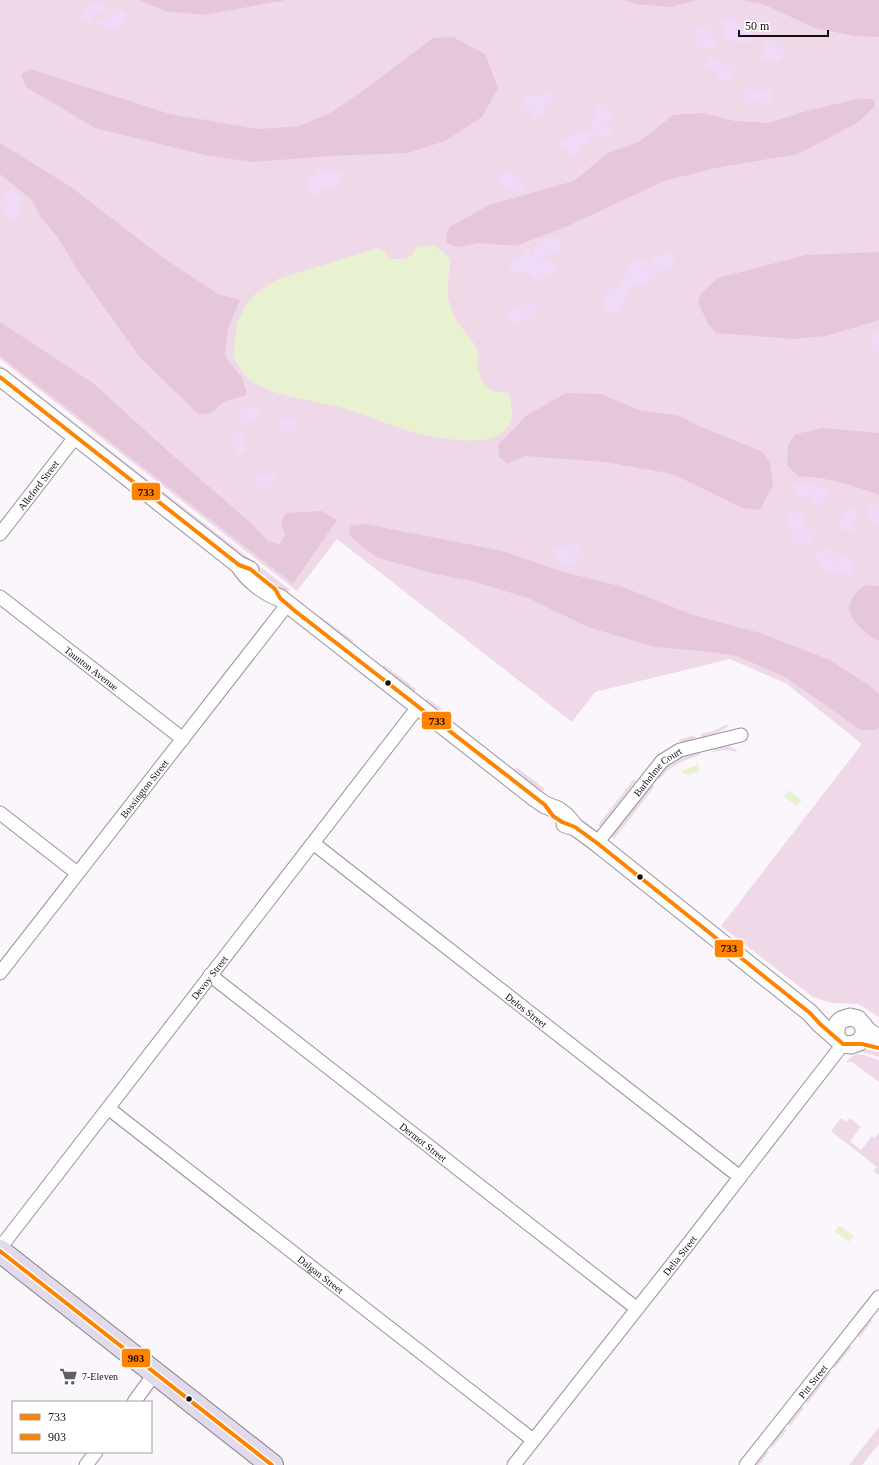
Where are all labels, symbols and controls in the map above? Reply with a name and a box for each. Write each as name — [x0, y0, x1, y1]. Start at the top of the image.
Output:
scale bar — [739, 12, 828, 38]
text: 50 m — [745, 19, 770, 33]
street label: Alleford Street — [16, 458, 61, 512]
line badge: 733 — [131, 482, 161, 501]
text: 733 — [138, 486, 155, 498]
street label: Taunton Avenue — [62, 644, 121, 693]
unlabelled marker — [383, 678, 393, 688]
line badge: 733 — [421, 711, 452, 730]
text: 733 — [429, 715, 446, 727]
street label: Barholme Court — [631, 745, 684, 798]
street label: Bossington Street — [118, 757, 171, 820]
unlabelled marker — [635, 872, 645, 882]
line badge: 733 — [714, 939, 744, 958]
text: 733 — [721, 942, 738, 954]
street label: Devoy Street — [189, 953, 230, 1002]
street label: Delos Street — [503, 991, 549, 1030]
street label: Dermot Street — [398, 1121, 449, 1164]
street label: Delia Street — [661, 1233, 699, 1278]
street label: Dalgan Street — [295, 1253, 346, 1296]
line badge: 903 — [121, 1348, 151, 1368]
text: 903 — [128, 1352, 145, 1364]
street label: Pitt Street — [796, 1362, 830, 1400]
supermarket icon: 7-Eleven — [59, 1366, 79, 1386]
place label: 7-Eleven — [82, 1371, 118, 1382]
unlabelled marker — [184, 1394, 194, 1404]
legend — [12, 1401, 152, 1453]
text: 733 — [48, 1410, 66, 1424]
text: 903 — [48, 1430, 66, 1444]

